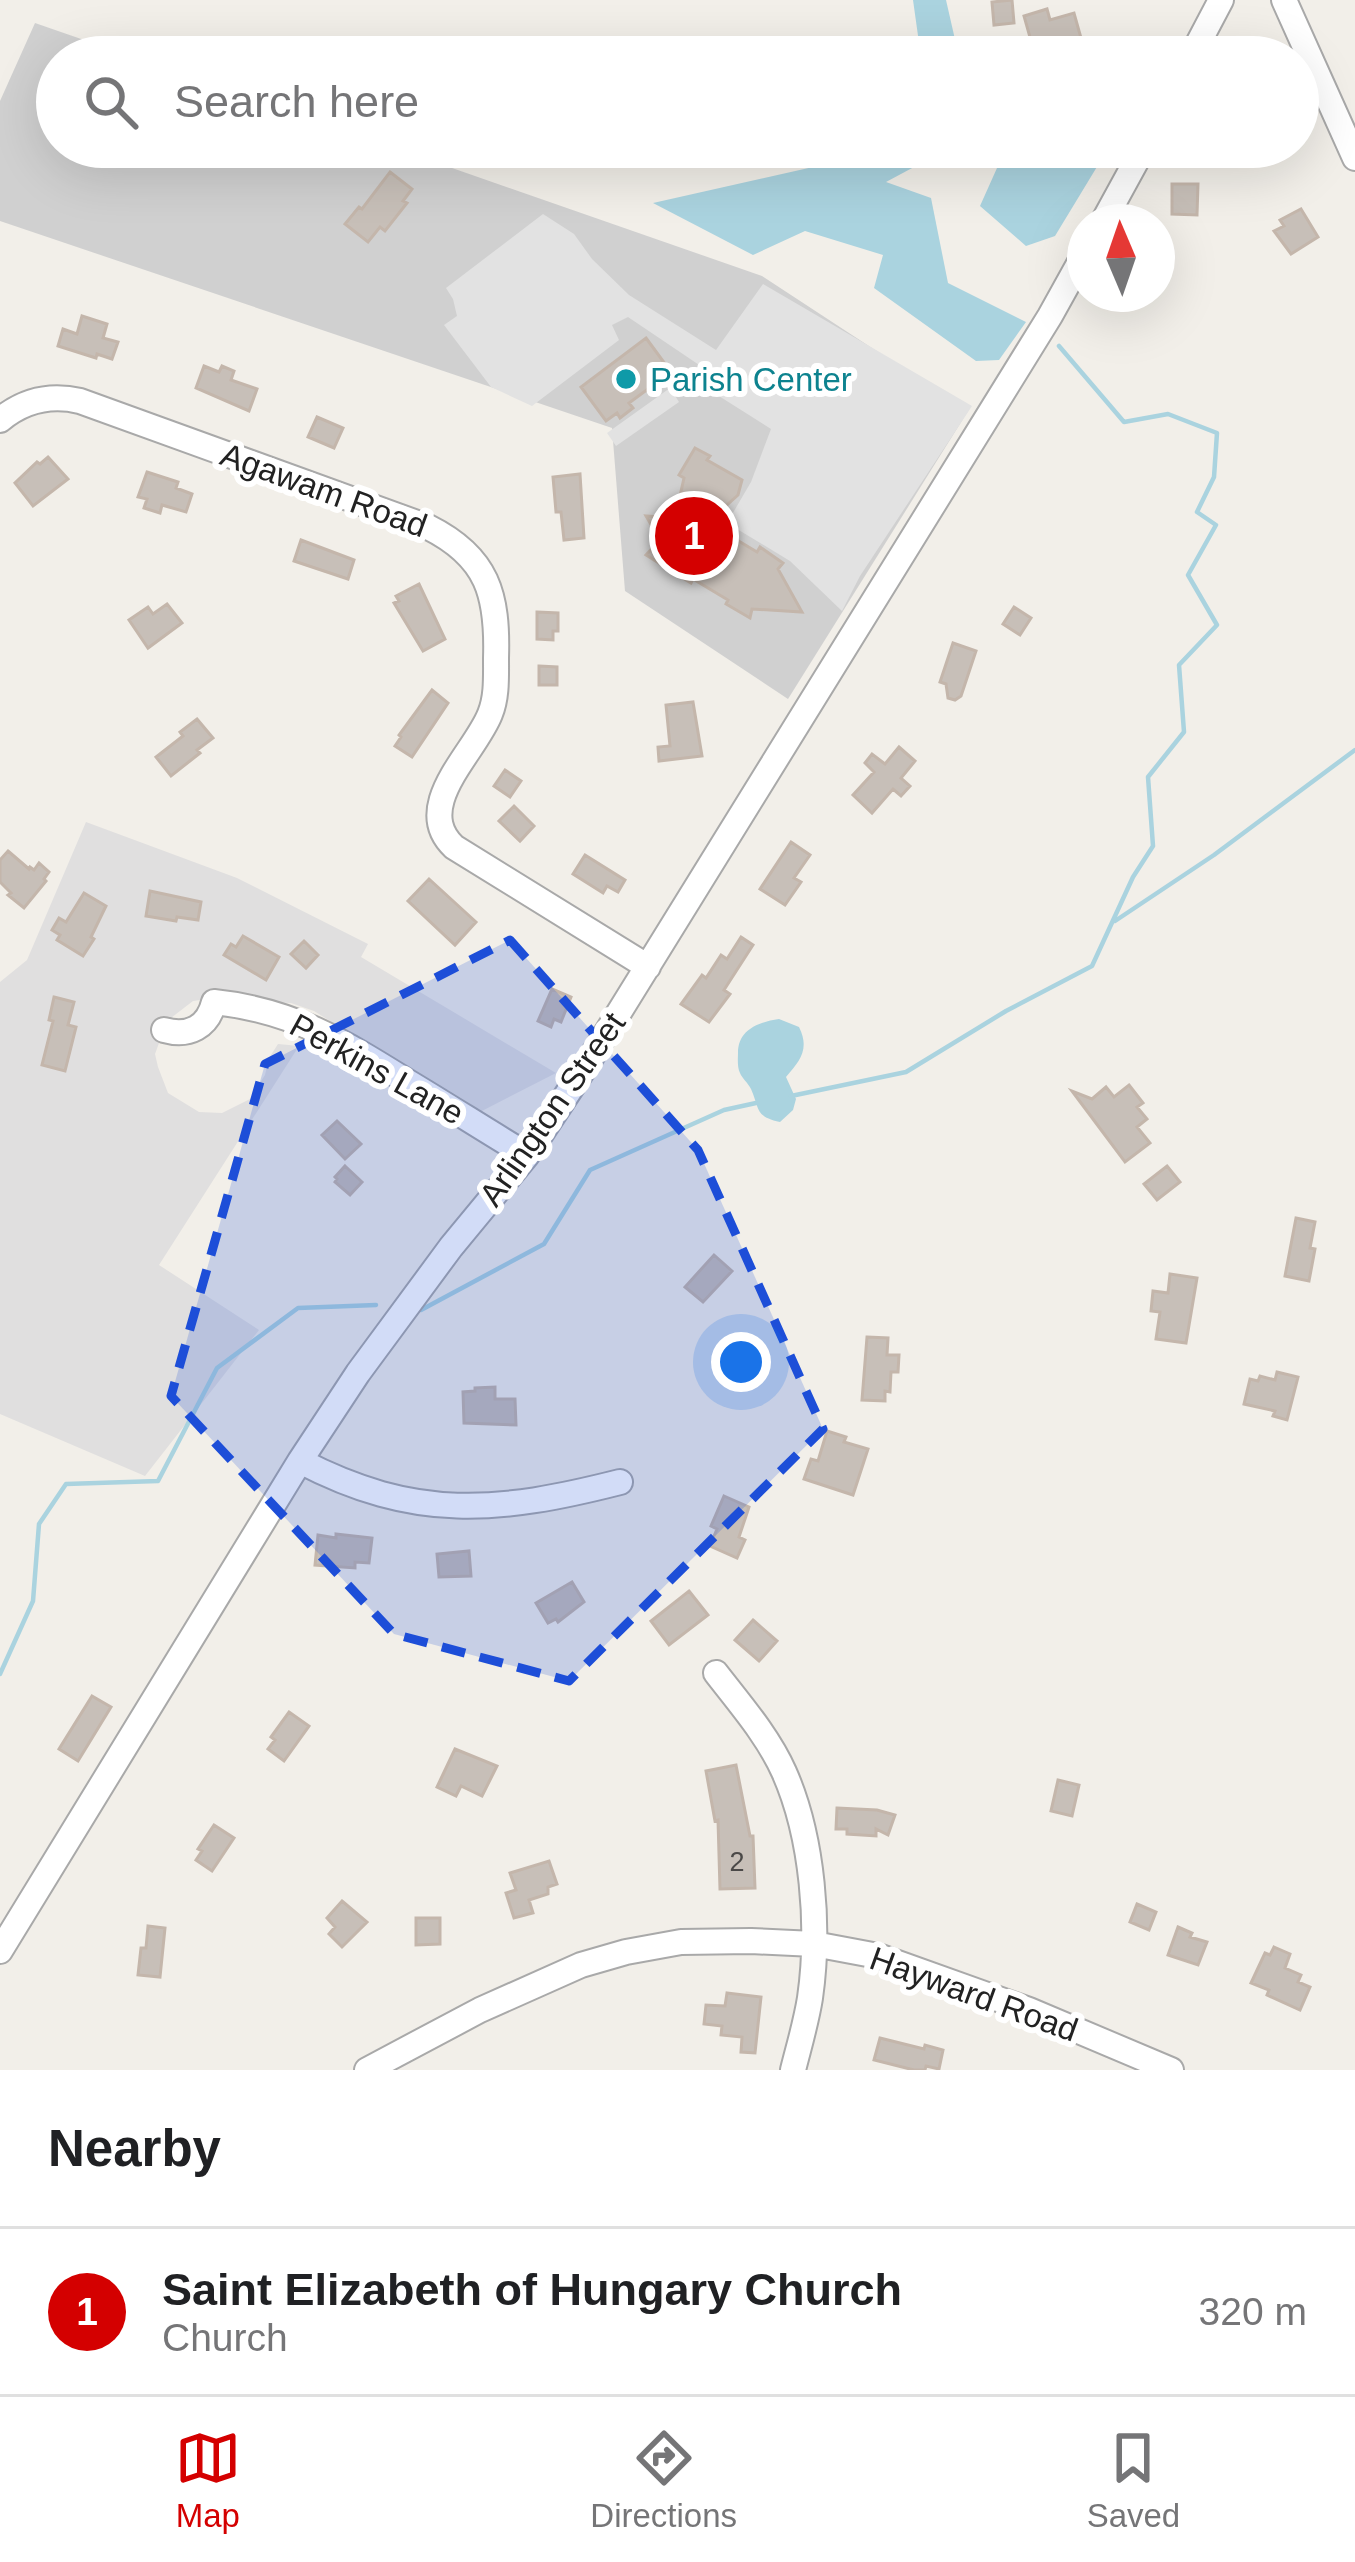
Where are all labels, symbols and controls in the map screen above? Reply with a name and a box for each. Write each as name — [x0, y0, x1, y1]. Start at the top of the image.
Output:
search box — [36, 36, 1319, 168]
icon: search — [78, 69, 144, 135]
text: Search here — [174, 76, 419, 127]
north arrow — [1067, 204, 1175, 312]
place label: Parish Center — [650, 361, 852, 398]
marker: Parish Center — [613, 366, 639, 392]
street label: Agawam Road — [216, 436, 432, 544]
pin: 1 — [655, 491, 733, 581]
street label: Arlington Street — [472, 1005, 632, 1213]
street label: Perkins Lane — [284, 1006, 470, 1132]
your location — [711, 1332, 771, 1392]
house number: 2 — [729, 1847, 745, 1877]
street label: Hayward Road — [865, 1939, 1083, 2049]
text: Nearby — [48, 2120, 221, 2177]
text: Saint Elizabeth of Hungary Church — [162, 2264, 902, 2315]
text: 1 — [76, 2290, 98, 2333]
text: 320 m — [1199, 2290, 1307, 2333]
text: Church — [162, 2316, 288, 2359]
tab: Map — [175, 2425, 241, 2535]
tab: Directions — [590, 2425, 737, 2535]
tab: Saved — [1087, 2425, 1180, 2535]

